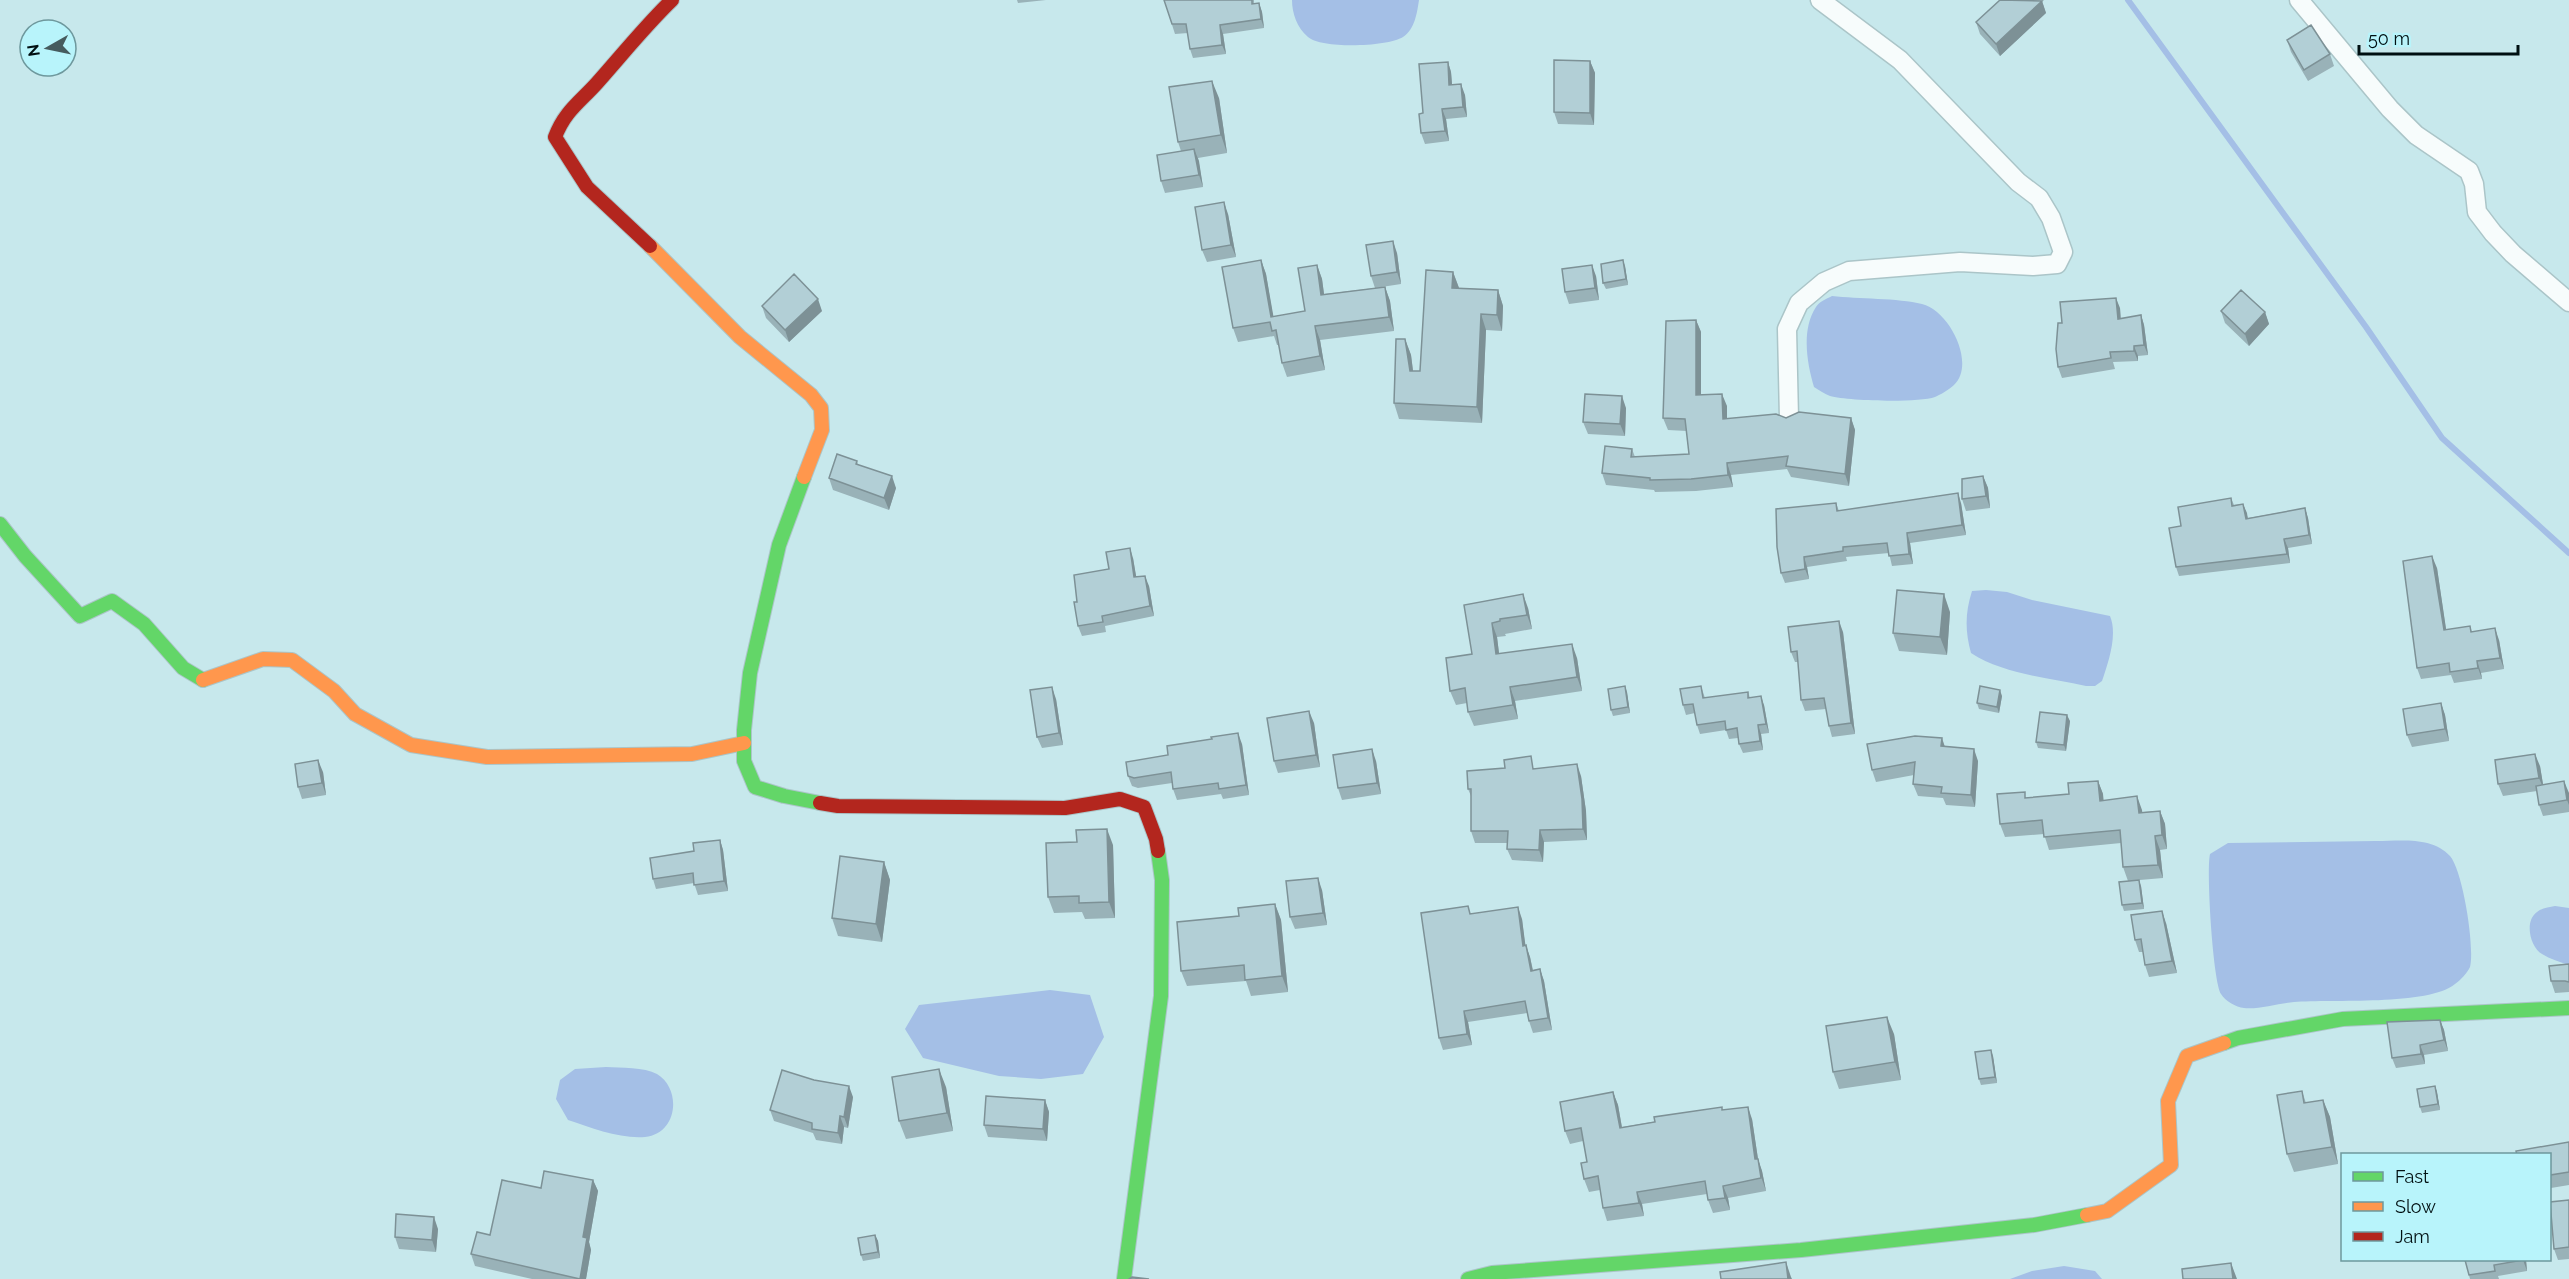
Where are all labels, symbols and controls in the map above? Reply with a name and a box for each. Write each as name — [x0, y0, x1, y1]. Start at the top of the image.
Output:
north arrow — [18, 18, 78, 78]
scale bar — [2359, 18, 2518, 56]
text: 50 m — [2368, 28, 2410, 49]
text: N — [23, 43, 44, 58]
legend — [2341, 1153, 2551, 1261]
text: Fast — [2395, 1166, 2429, 1187]
text: Slow — [2395, 1196, 2436, 1217]
text: Jam — [2395, 1226, 2430, 1247]

